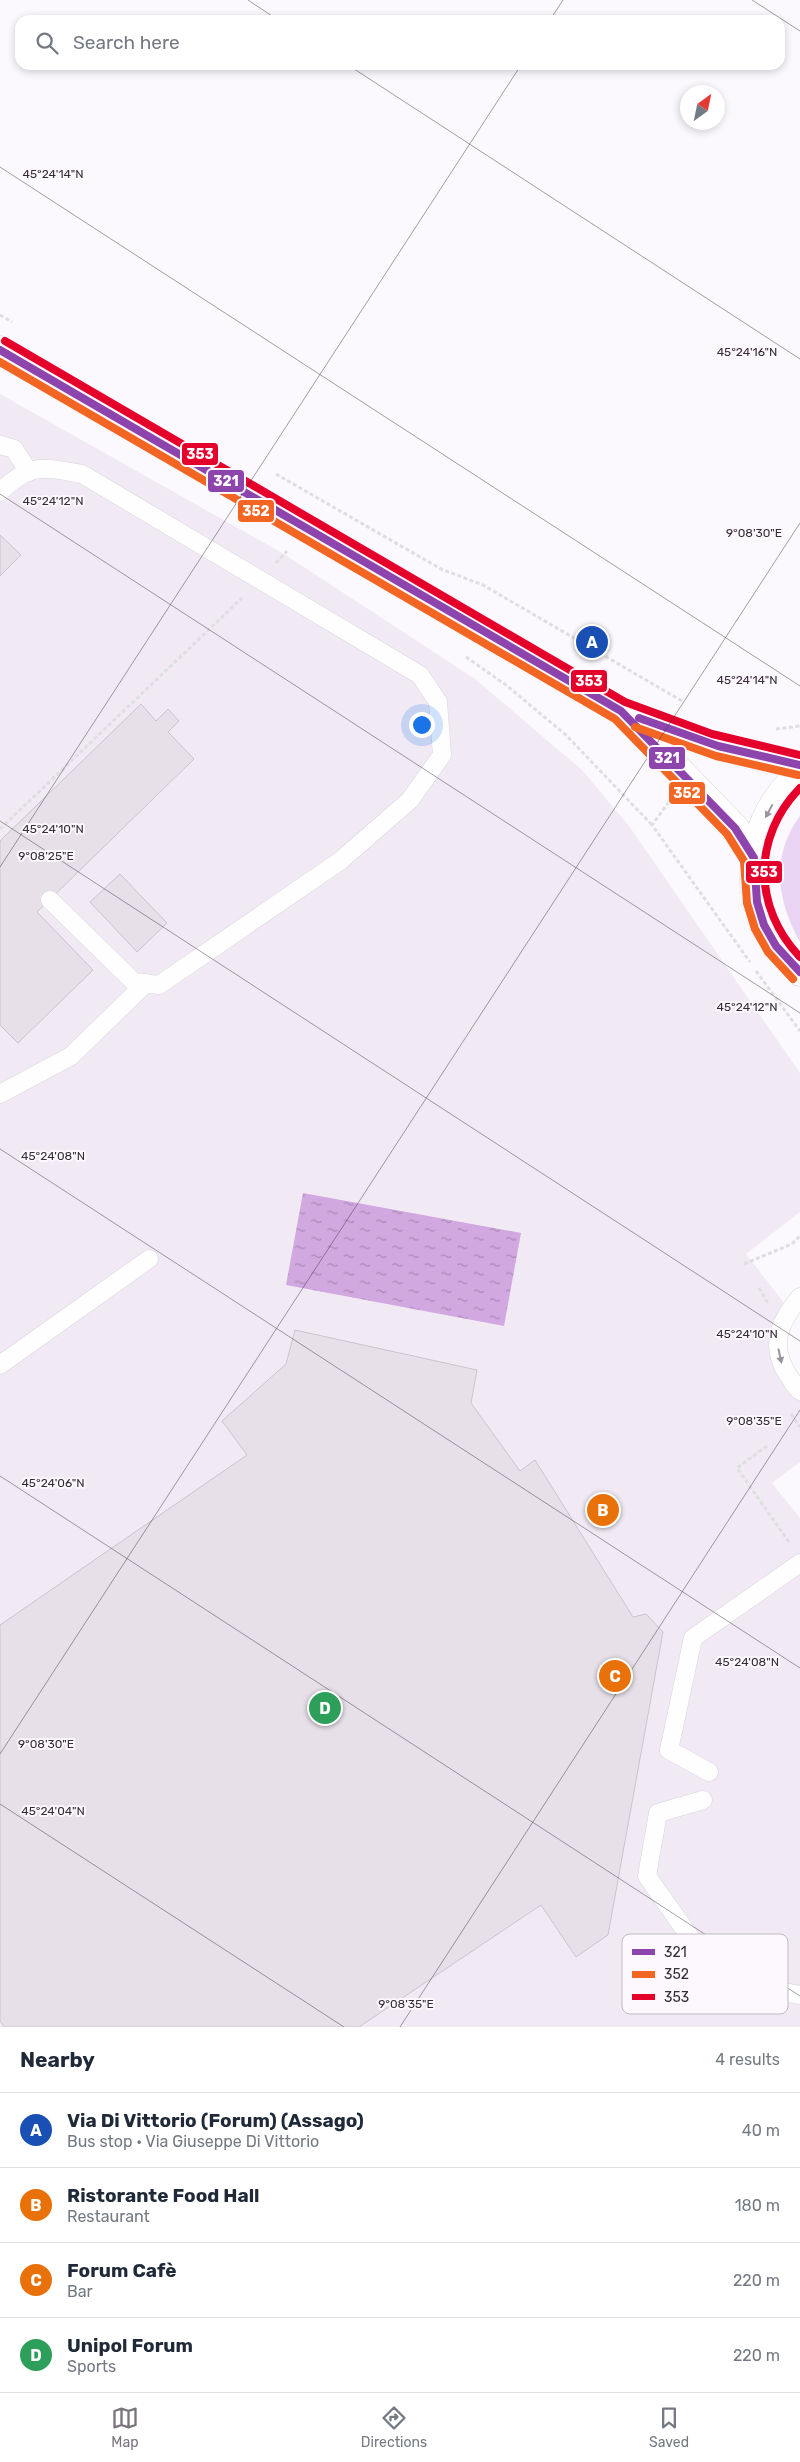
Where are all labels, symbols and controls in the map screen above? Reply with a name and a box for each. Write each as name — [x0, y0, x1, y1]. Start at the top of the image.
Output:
search box — [15, 15, 785, 70]
icon: search — [33, 29, 61, 57]
text: Search here — [73, 31, 180, 54]
north arrow — [680, 85, 725, 130]
text: 45°24'14"N — [22, 167, 84, 181]
text: 45°24'16"N — [717, 345, 777, 359]
line badge: 353 — [181, 442, 219, 466]
text: 353 — [186, 446, 214, 463]
line badge: 321 — [207, 469, 245, 493]
text: 321 — [213, 473, 239, 490]
text: 45°24'12"N — [23, 494, 83, 508]
line badge: 352 — [237, 499, 275, 523]
text: 352 — [242, 503, 270, 520]
text: 9°08'30"E — [726, 526, 782, 540]
pin: A — [576, 623, 608, 661]
line badge: 353 — [570, 669, 608, 693]
text: 353 — [575, 673, 603, 690]
text: 45°24'14"N — [716, 673, 778, 687]
your location — [409, 712, 435, 738]
line badge: 321 — [648, 746, 686, 770]
text: 321 — [654, 750, 680, 767]
line badge: 352 — [668, 781, 706, 805]
text: 352 — [673, 785, 701, 802]
one-way arrow — [765, 804, 773, 818]
text: 45°24'10"N — [22, 822, 84, 836]
text: 9°08'25"E — [18, 849, 74, 863]
line badge: 353 — [745, 860, 783, 884]
text: 353 — [750, 864, 778, 881]
text: 45°24'12"N — [717, 1000, 777, 1014]
text: 45°24'08"N — [21, 1149, 85, 1163]
text: 45°24'10"N — [716, 1327, 778, 1341]
one-way arrow — [776, 1349, 784, 1364]
text: 9°08'35"E — [726, 1414, 782, 1428]
text: 45°24'06"N — [21, 1476, 85, 1490]
pin: B — [587, 1491, 619, 1529]
text: 45°24'08"N — [715, 1655, 779, 1669]
pin: C — [599, 1657, 631, 1695]
pin: D — [309, 1689, 341, 1727]
text: 9°08'30"E — [18, 1737, 74, 1751]
text: 45°24'04"N — [21, 1804, 85, 1818]
legend — [622, 1934, 788, 2014]
text: 321 — [664, 1944, 687, 1961]
text: 352 — [664, 1966, 689, 1983]
text: 353 — [664, 1989, 689, 2006]
text: 9°08'35"E — [378, 1997, 434, 2011]
text: Nearby — [20, 2047, 95, 2072]
text: 4 results — [715, 2050, 780, 2069]
text: Via Di Vittorio (Forum) (Assago) — [67, 2109, 364, 2132]
text: A — [30, 2121, 42, 2140]
text: 40 m — [742, 2121, 780, 2140]
text: Bus stop · Via Giuseppe Di Vittorio — [67, 2132, 319, 2151]
text: Ristorante Food Hall — [67, 2184, 260, 2207]
text: B — [30, 2196, 42, 2215]
text: 180 m — [735, 2196, 780, 2215]
text: Restaurant — [67, 2207, 150, 2226]
text: Forum Cafè — [67, 2259, 176, 2282]
text: C — [30, 2271, 42, 2290]
text: 220 m — [733, 2271, 780, 2290]
text: Bar — [67, 2282, 93, 2301]
text: Unipol Forum — [67, 2334, 193, 2357]
text: D — [30, 2346, 42, 2365]
text: 220 m — [733, 2346, 780, 2365]
text: Sports — [67, 2357, 116, 2376]
tab: Map — [111, 2404, 139, 2451]
tab: Directions — [361, 2404, 427, 2451]
tab: Saved — [649, 2404, 689, 2451]

